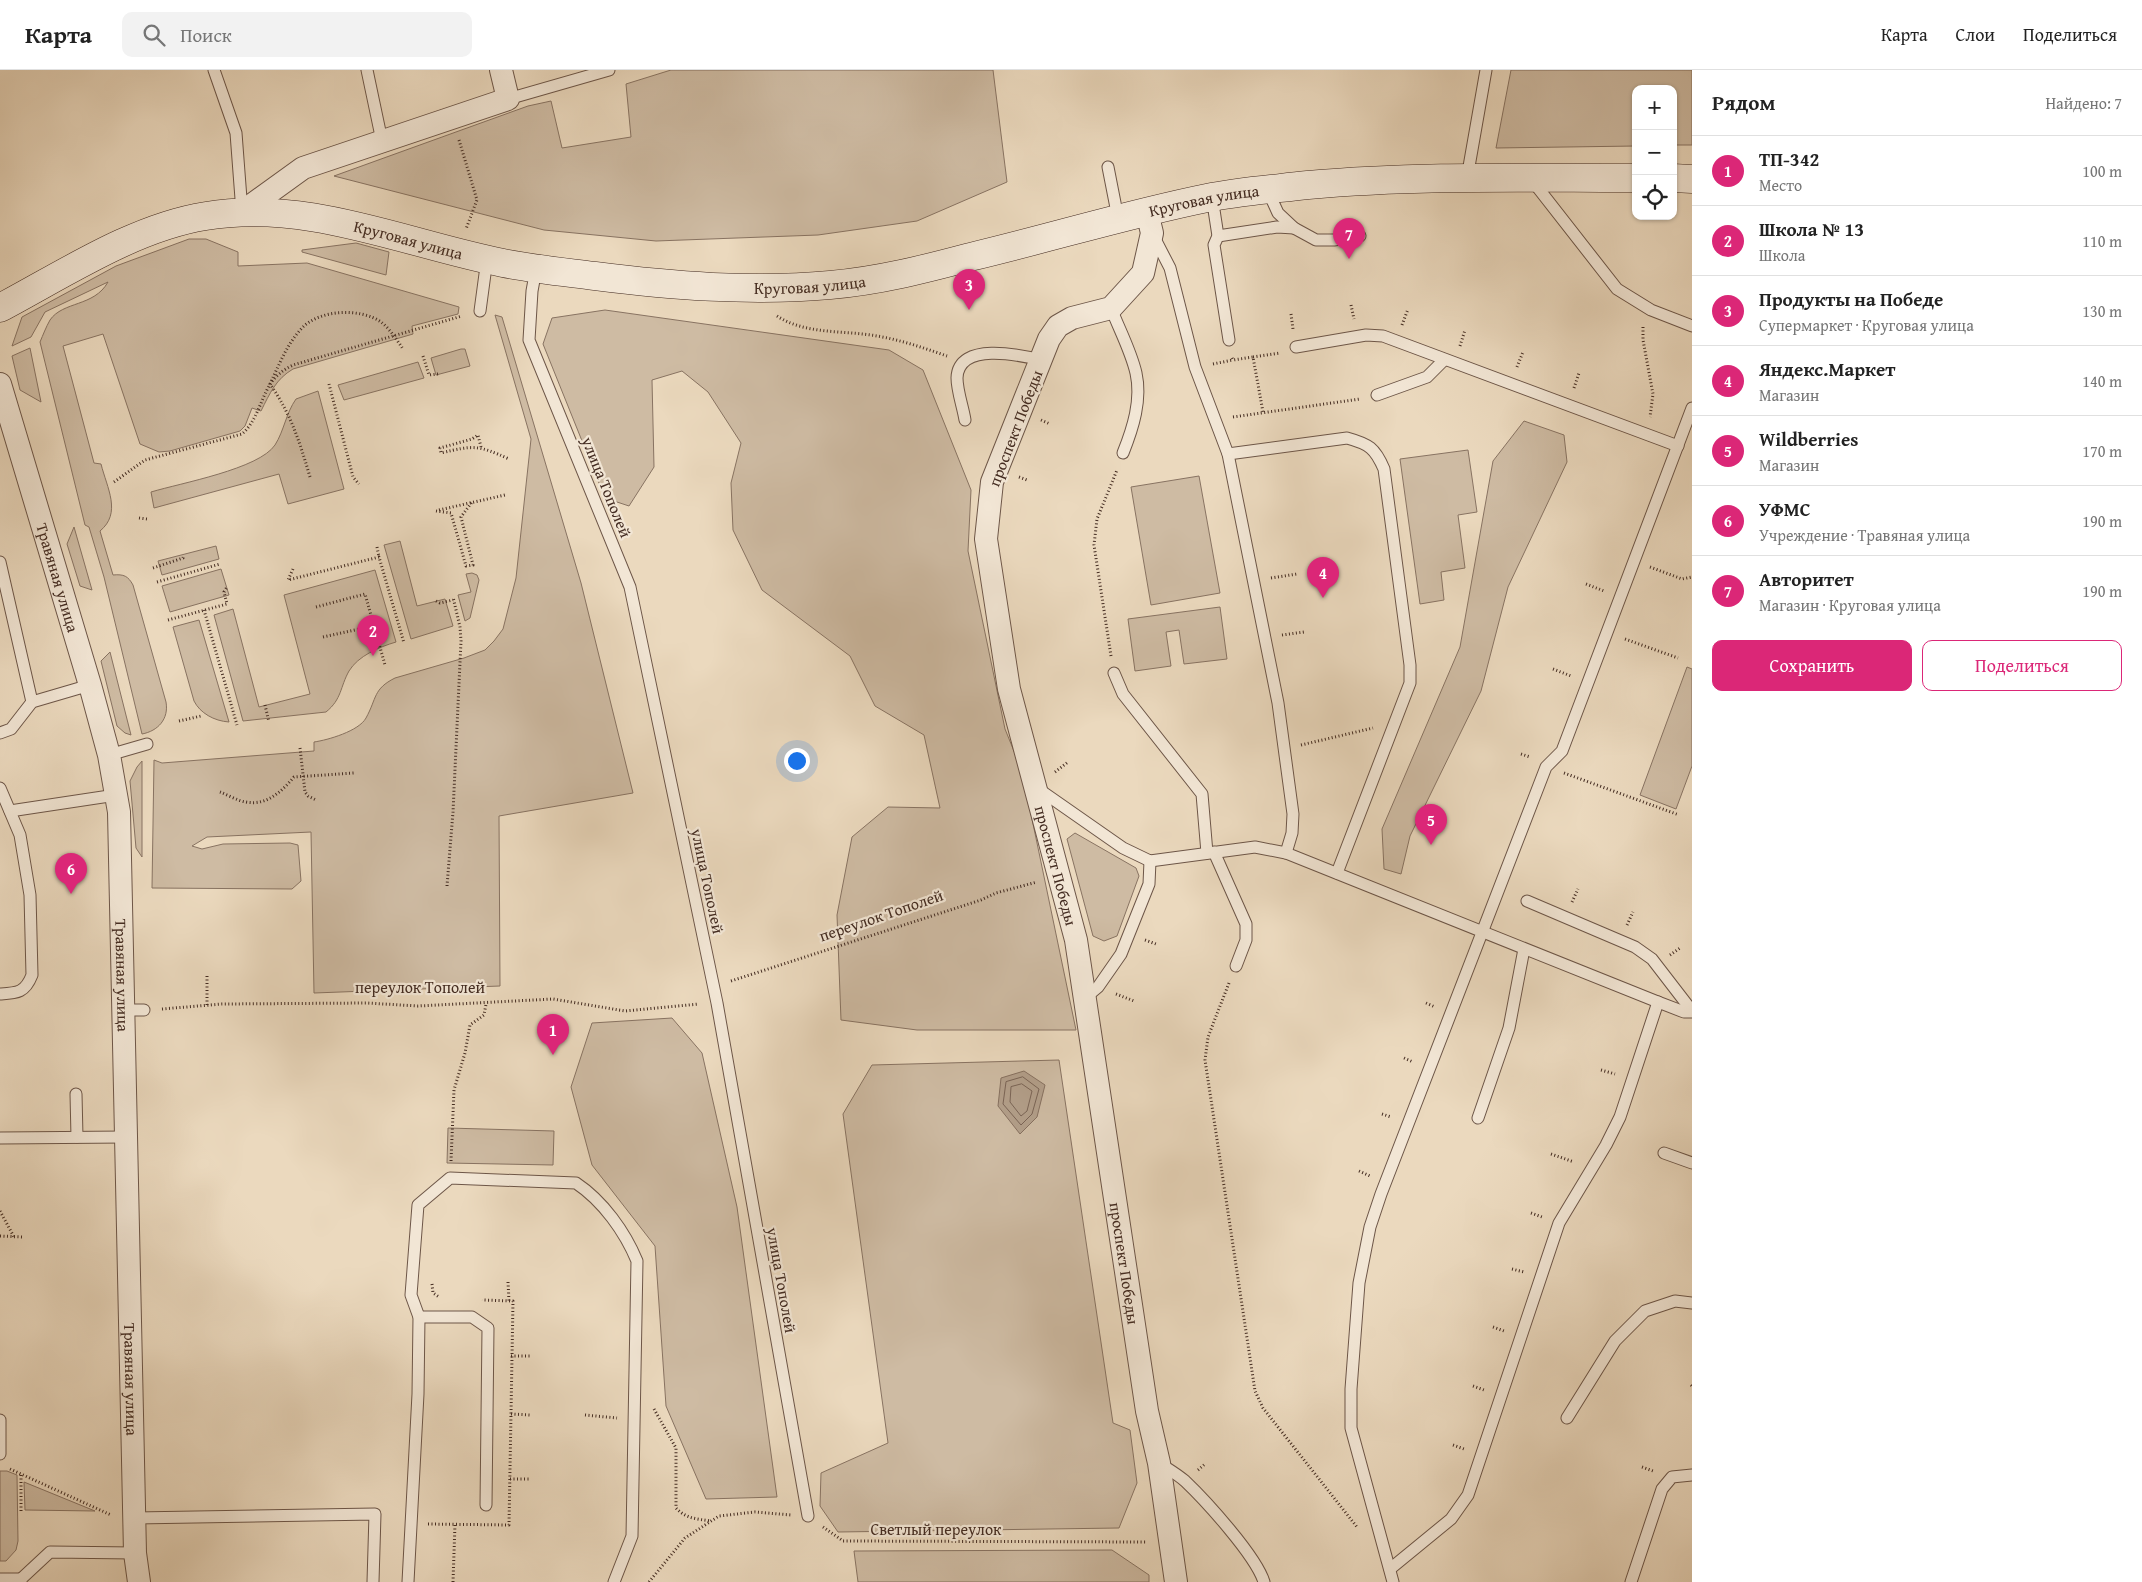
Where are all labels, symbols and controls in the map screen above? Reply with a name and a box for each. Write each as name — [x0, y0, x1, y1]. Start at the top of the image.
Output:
search box — [122, 12, 472, 57]
text: Карта — [25, 17, 92, 52]
icon: search — [140, 21, 168, 49]
text: Поиск — [180, 21, 232, 49]
text: Карта — [1881, 21, 1928, 48]
text: Слои — [1956, 21, 1995, 48]
text: Поделиться — [2023, 21, 2117, 48]
map controls — [1632, 85, 1677, 220]
button: + — [1632, 85, 1677, 130]
text: Рядом — [1712, 87, 1775, 118]
text: Найдено: 7 — [2045, 91, 2122, 115]
button: − — [1632, 130, 1677, 175]
text: ТП-342 — [1759, 145, 1819, 173]
text: 1 — [1724, 159, 1732, 183]
text: 100 m — [2082, 159, 2122, 183]
text: Место — [1759, 173, 1802, 197]
button: locate — [1632, 175, 1677, 220]
street label: Круговая улица — [1146, 178, 1261, 223]
street label: Круговая улица — [351, 214, 466, 265]
text: Школа № 13 — [1759, 215, 1864, 243]
pin: 7 — [1333, 218, 1365, 259]
text: 2 — [1724, 229, 1732, 253]
text: 110 m — [2082, 229, 2122, 253]
text: Школа — [1759, 243, 1805, 267]
street label: Круговая улица — [754, 269, 868, 300]
pin: 3 — [953, 269, 985, 310]
text: Продукты на Победе — [1759, 285, 1943, 313]
text: 3 — [1724, 299, 1732, 323]
text: 130 m — [2082, 299, 2122, 323]
text: Супермаркет · Круговая улица — [1759, 313, 1974, 337]
text: Яндекс.Маркет — [1759, 355, 1895, 383]
street label: проспект Победы — [982, 366, 1048, 490]
text: 4 — [1724, 369, 1732, 393]
text: 140 m — [2082, 369, 2122, 393]
text: Магазин — [1759, 383, 1819, 407]
text: Wildberries — [1759, 425, 1858, 453]
street label: улица Тополей — [575, 432, 638, 541]
text: 5 — [1724, 439, 1732, 463]
text: 170 m — [2082, 439, 2122, 463]
text: Магазин — [1759, 453, 1819, 477]
text: УФМС — [1759, 495, 1811, 523]
text: 6 — [1724, 509, 1732, 533]
text: 190 m — [2082, 509, 2122, 533]
street label: Травяная улица — [30, 520, 86, 635]
text: Учреждение · Травяная улица — [1759, 523, 1970, 547]
pin: 4 — [1307, 557, 1339, 598]
text: Авторитет — [1759, 565, 1854, 593]
text: 7 — [1724, 579, 1732, 603]
text: 190 m — [2082, 579, 2122, 603]
text: Магазин · Круговая улица — [1759, 593, 1941, 617]
pin: 2 — [357, 615, 389, 656]
button: Сохранить — [1712, 640, 1912, 691]
button: Поделиться — [1922, 640, 2122, 691]
your location — [784, 748, 810, 774]
street label: проспект Победы — [1029, 803, 1084, 928]
pin: 5 — [1415, 804, 1447, 845]
street label: улица Тополей — [685, 825, 731, 936]
pin: 6 — [55, 853, 87, 894]
street label: переулок Тополей — [816, 882, 947, 947]
street label: Травяная улица — [109, 919, 136, 1032]
street label: переулок Тополей — [355, 975, 485, 999]
pin: 1 — [537, 1014, 569, 1055]
street label: проспект Победы — [1104, 1201, 1146, 1326]
street label: улица Тополей — [761, 1224, 803, 1335]
street label: Травяная улица — [118, 1323, 144, 1436]
street label: Светлый переулок — [871, 1517, 1002, 1541]

